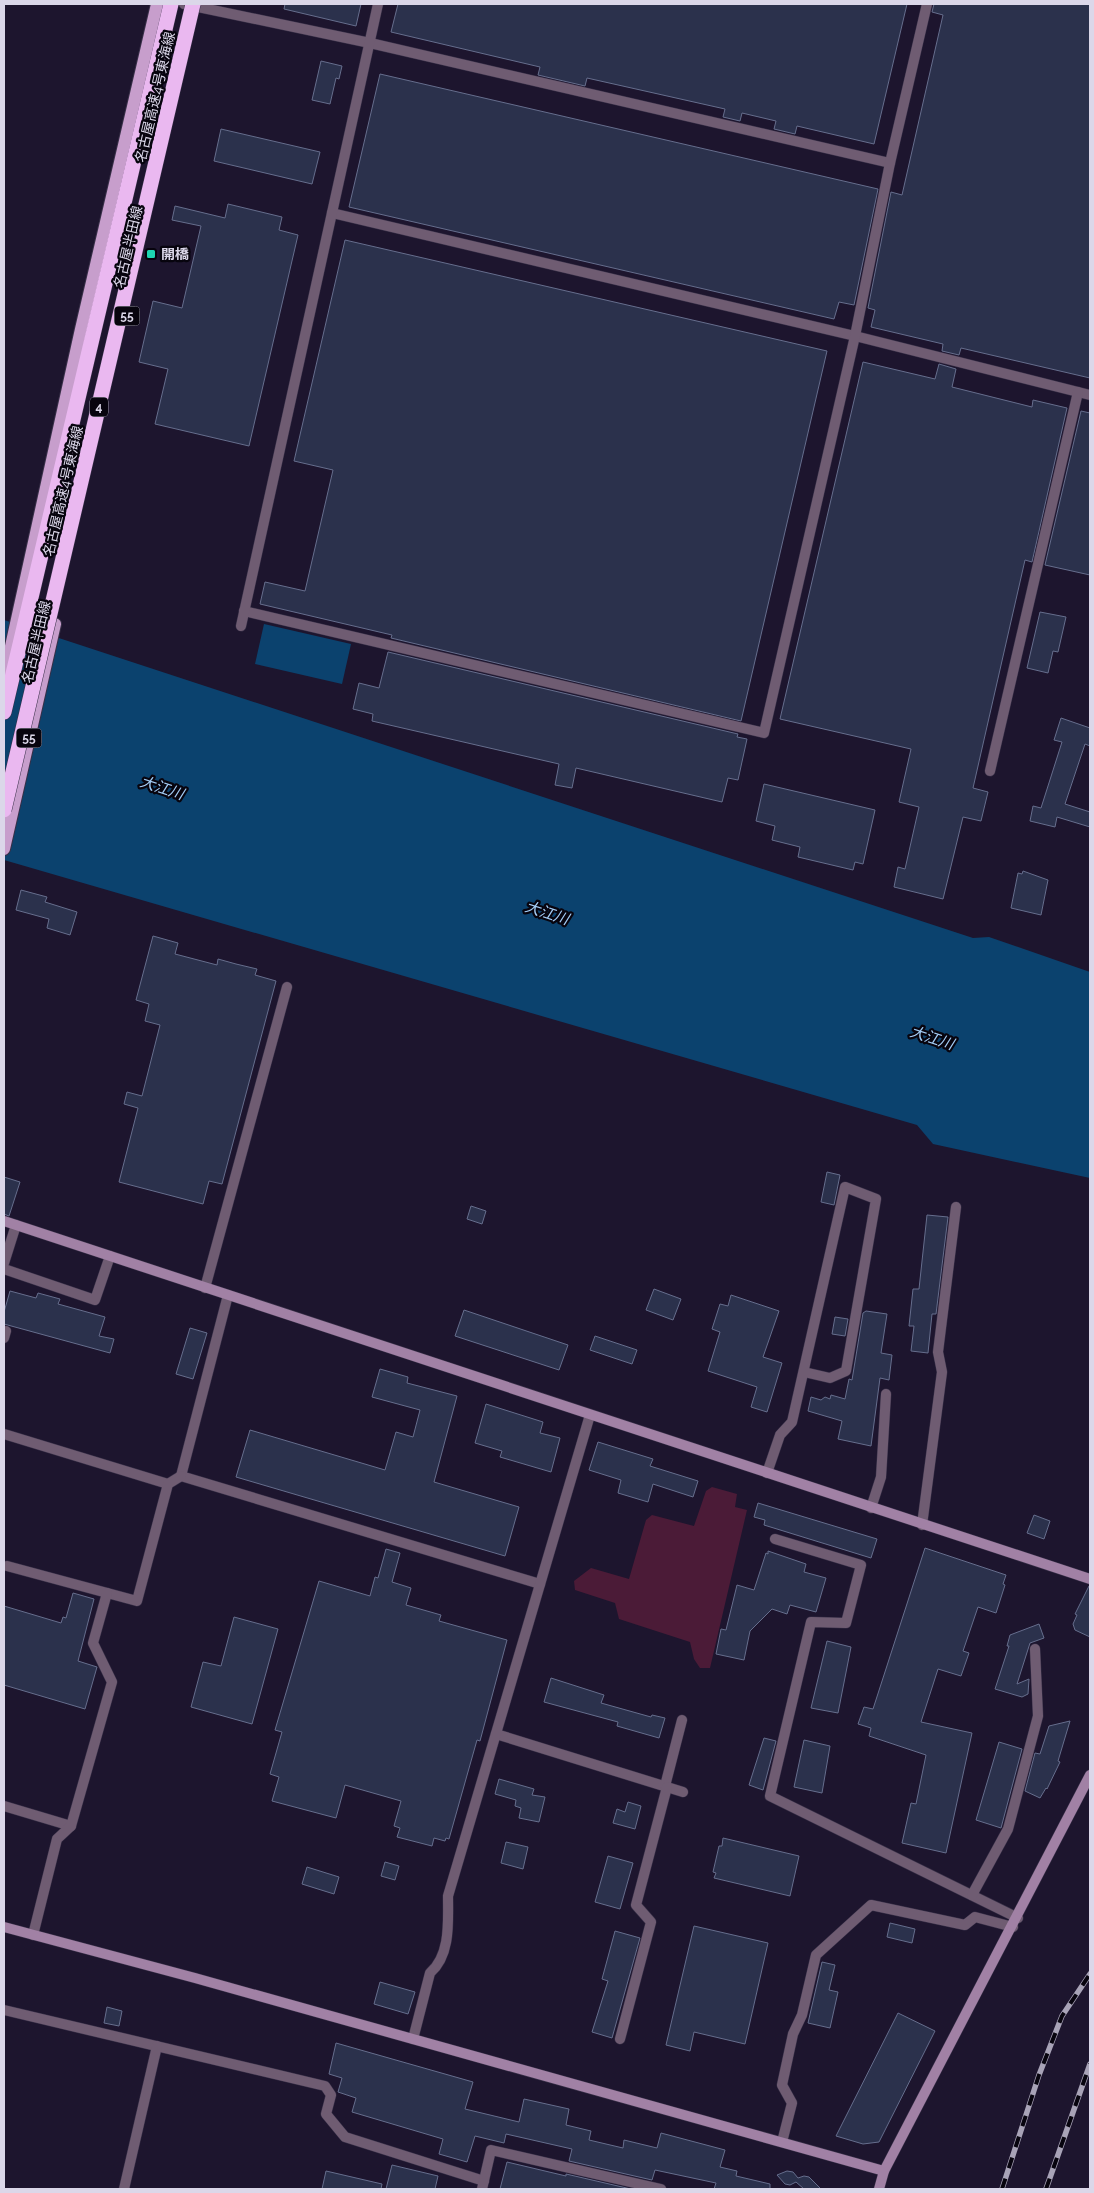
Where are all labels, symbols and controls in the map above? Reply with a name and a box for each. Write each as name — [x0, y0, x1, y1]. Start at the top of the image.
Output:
street label: 名古屋高速4号東海線 — [132, 30, 178, 164]
street label: 名古屋半田線 — [111, 204, 145, 290]
place label: 開橋 — [161, 246, 189, 262]
marker: 開橋 — [145, 248, 157, 260]
road number: 55 — [114, 306, 140, 326]
road number: 4 — [90, 398, 108, 417]
street label: 名古屋高速4号東海線 — [40, 424, 86, 558]
street label: 名古屋半田線 — [19, 599, 53, 685]
road number: 55 — [16, 728, 42, 748]
water label: 大江川 — [138, 772, 188, 804]
water label: 大江川 — [523, 897, 573, 929]
water label: 大江川 — [908, 1022, 958, 1054]

